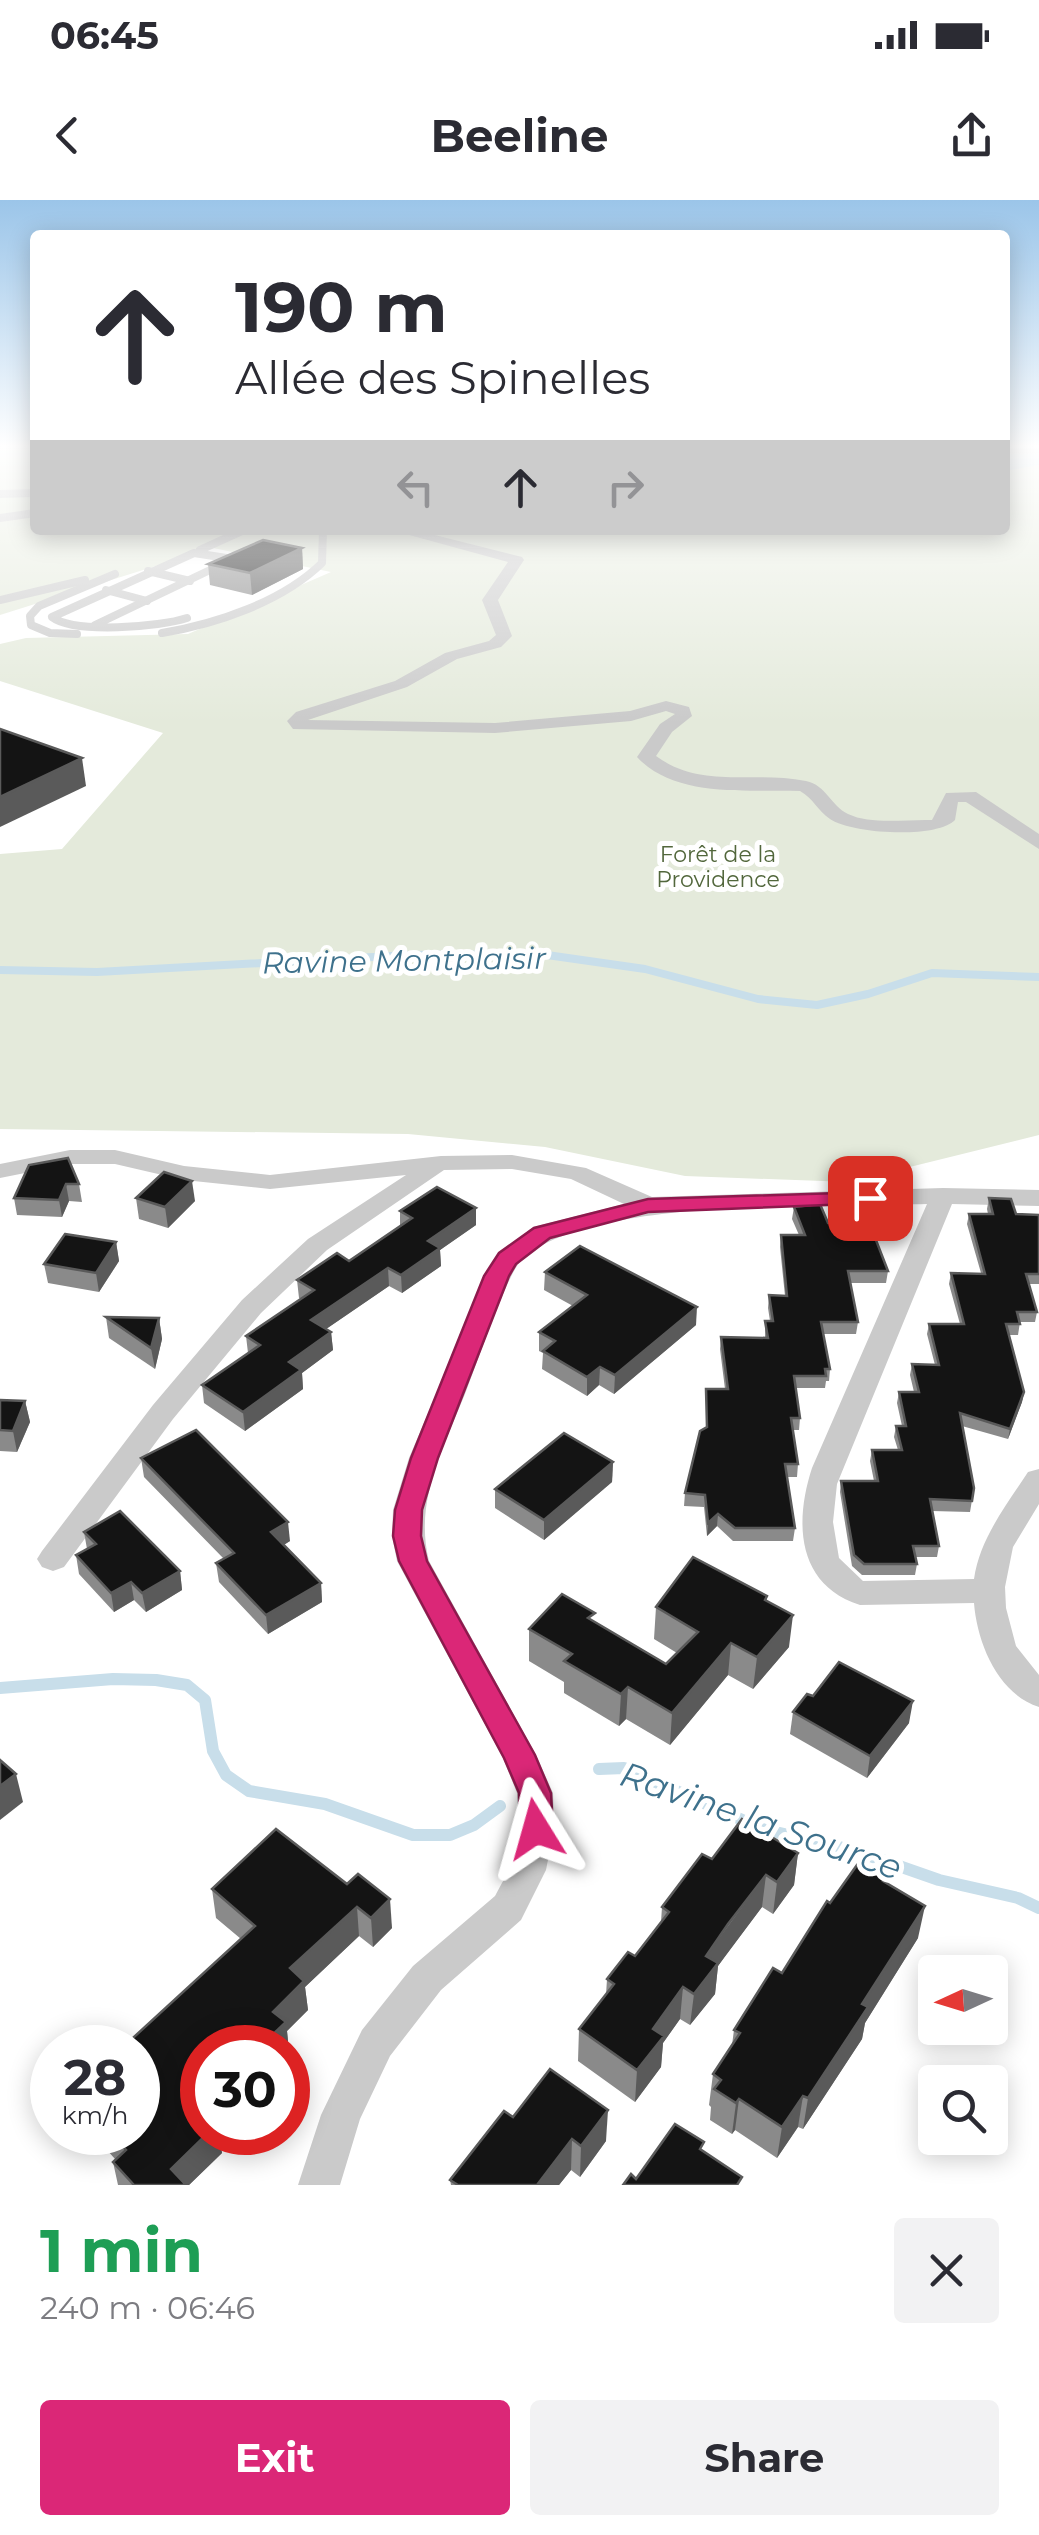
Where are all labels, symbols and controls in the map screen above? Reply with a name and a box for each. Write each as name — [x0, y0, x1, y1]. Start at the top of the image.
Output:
text: 06:45 — [50, 12, 159, 59]
icon: back — [40, 108, 95, 163]
text: Beeline — [431, 108, 608, 163]
icon: share — [944, 108, 999, 163]
text: 190 m — [235, 264, 448, 350]
icon: ahead — [70, 270, 200, 400]
text: Allée des Spinelles — [235, 350, 650, 405]
icon: left — [388, 460, 443, 515]
icon: ahead — [493, 460, 548, 515]
icon: right — [598, 460, 653, 515]
park label: Forêt de la Providence — [656, 841, 780, 893]
water label: Ravine Montplaisir — [262, 940, 547, 981]
pin — [828, 1156, 913, 1241]
icon: arrive — [843, 1171, 898, 1226]
water label: Ravine la Source — [615, 1752, 908, 1889]
position arrow — [484, 1777, 588, 1881]
north arrow — [918, 1955, 1008, 2045]
map controls — [918, 1955, 1008, 2155]
speed limit sign: 30 — [180, 2025, 310, 2155]
text: 28 — [64, 2047, 126, 2108]
button: search — [918, 2065, 1008, 2155]
text: km/h — [62, 2100, 128, 2130]
text: 1 min — [40, 2214, 203, 2287]
button: close — [894, 2218, 999, 2323]
text: 240 m · 06:46 — [40, 2288, 255, 2327]
button: Exit — [40, 2400, 510, 2515]
button: Share — [530, 2400, 999, 2515]

